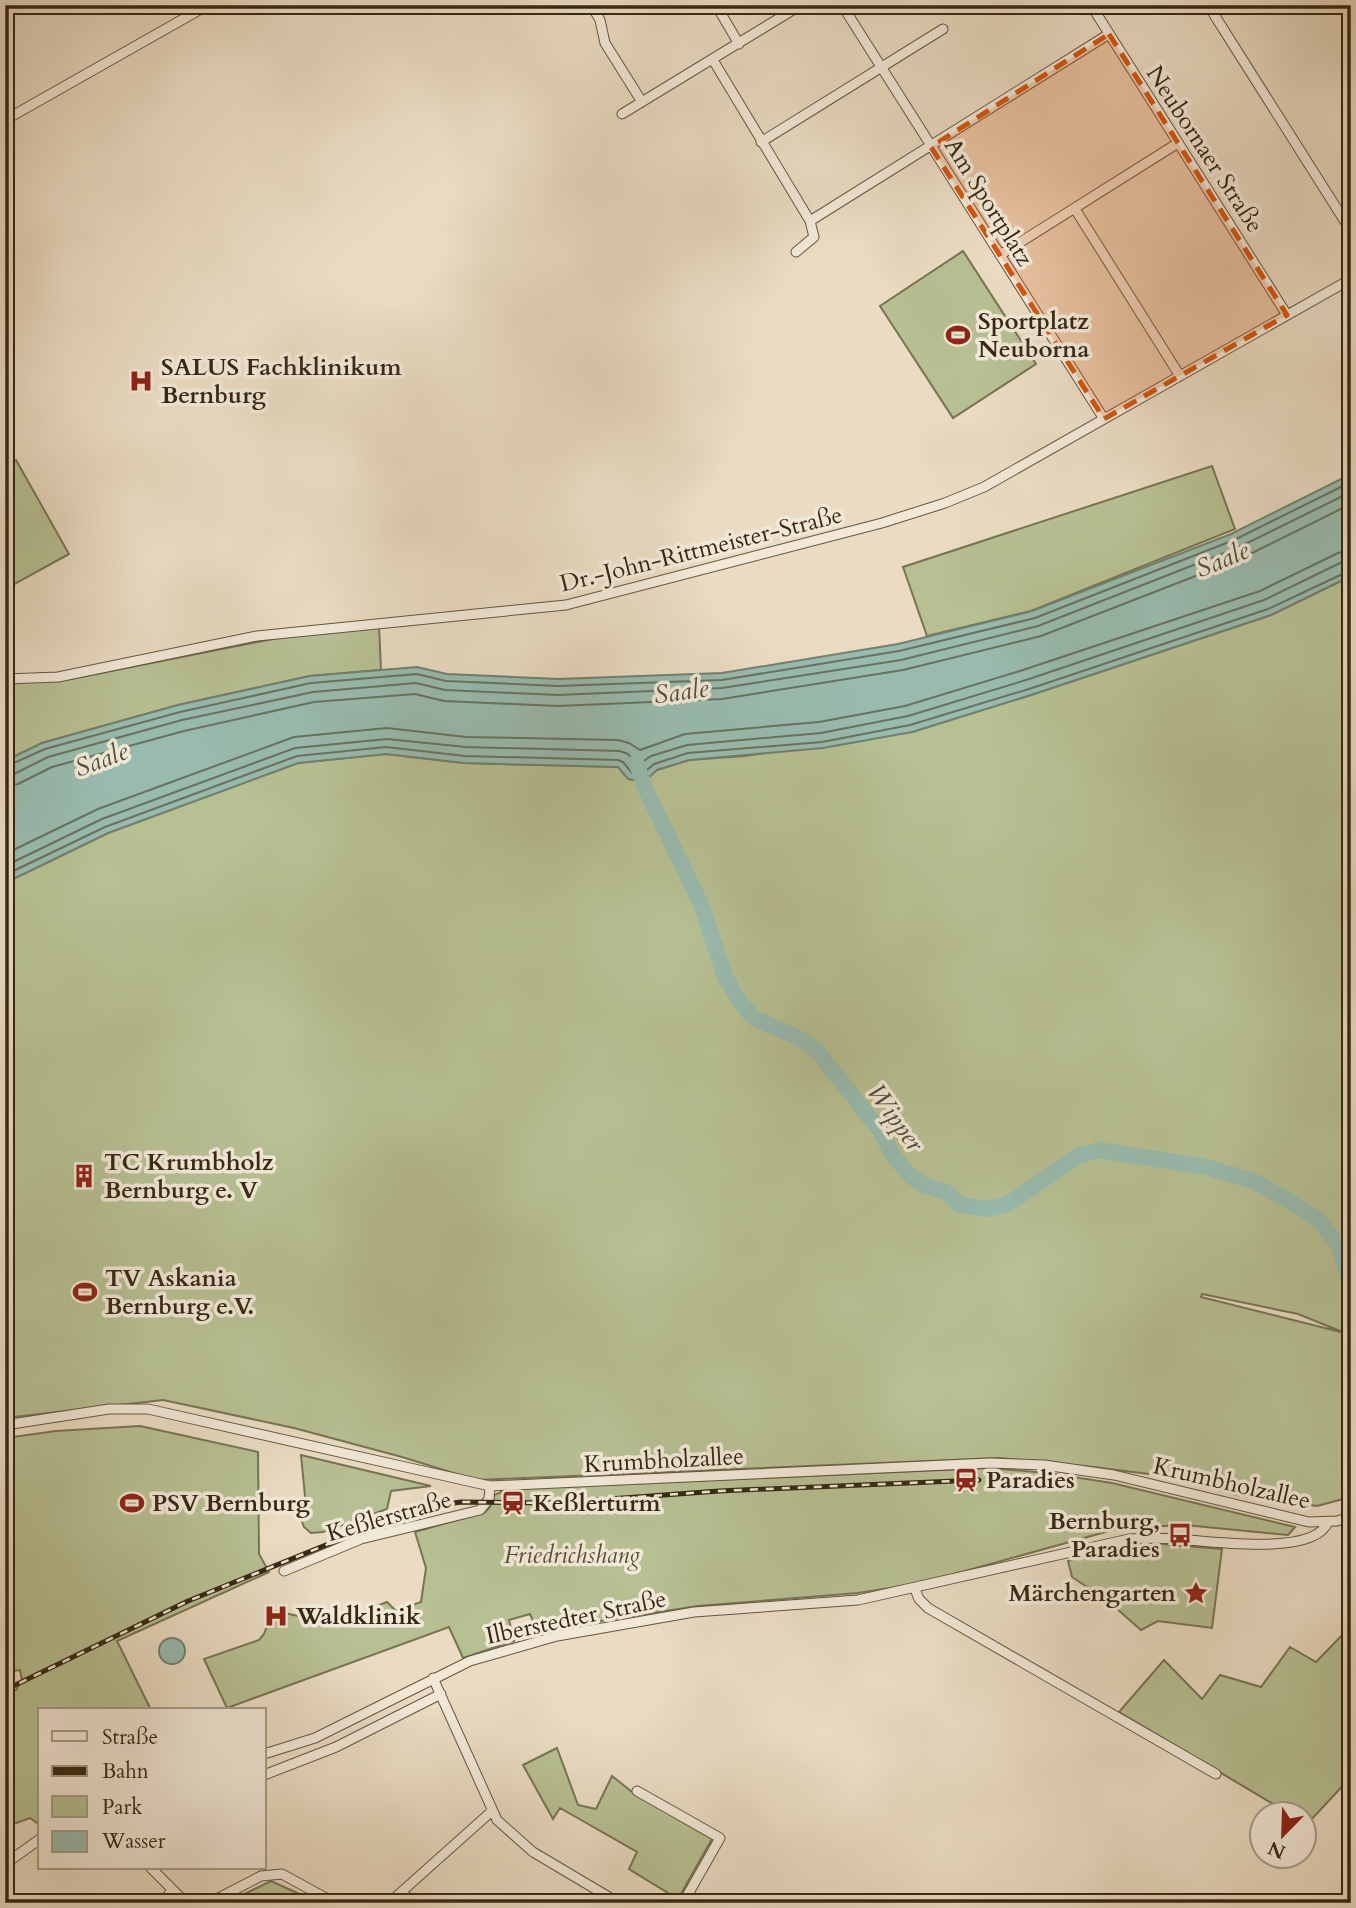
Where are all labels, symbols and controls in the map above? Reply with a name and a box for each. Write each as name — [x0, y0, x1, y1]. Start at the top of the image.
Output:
street label: Neubornaer Straße — [1138, 59, 1271, 239]
street label: Am Sportplatz — [936, 132, 1041, 273]
place label: Sportplatz Neuborna — [978, 305, 1089, 366]
sports icon: Sportplatz Neuborna — [944, 321, 972, 349]
place label: SALUS Fachklinikum Bernburg — [161, 351, 402, 412]
hospital icon: SALUS Fachklinikum Bernburg — [127, 367, 155, 395]
street label: Dr.-John-Rittmeister-Straße — [556, 498, 846, 601]
water label: Saale — [1190, 532, 1255, 586]
water label: Saale — [652, 670, 712, 713]
water label: Saale — [69, 733, 134, 786]
water label: Wipper — [859, 1076, 933, 1160]
place label: TC Krumbholz Bernburg e. V — [104, 1146, 274, 1207]
building icon: TC Krumbholz Bernburg e. V — [70, 1162, 98, 1190]
place label: TV Askania Bernburg e.V. — [105, 1262, 254, 1323]
sports icon: TV Askania Bernburg e.V. — [71, 1278, 99, 1306]
street label: Krumbholzallee — [583, 1440, 745, 1481]
street label: Krumbholzallee — [1150, 1449, 1314, 1518]
place label: Paradies — [986, 1464, 1075, 1497]
station icon: Paradies — [952, 1466, 980, 1494]
street label: Keßlerstraße — [323, 1483, 456, 1550]
place label: PSV Bernburg — [152, 1487, 311, 1520]
place label: Keßlerturm — [533, 1487, 662, 1520]
sports icon: PSV Bernburg — [118, 1489, 146, 1517]
station icon: Keßlerturm — [499, 1489, 527, 1517]
place label: Bernburg, Paradies — [1048, 1505, 1160, 1566]
bus stop icon: Bernburg, Paradies — [1166, 1521, 1194, 1549]
park label: Friedrichshang — [504, 1539, 640, 1572]
place label: Märchengarten — [1009, 1577, 1177, 1610]
place icon: Märchengarten — [1182, 1579, 1210, 1607]
street label: Ilberstedter Straße — [483, 1582, 669, 1653]
place label: Waldklinik — [295, 1600, 421, 1633]
hospital icon: Waldklinik — [262, 1602, 290, 1630]
legend — [38, 1708, 266, 1870]
text: Straße — [102, 1723, 158, 1752]
text: Bahn — [102, 1757, 149, 1786]
text: Park — [102, 1793, 143, 1822]
north arrow — [1248, 1800, 1318, 1870]
text: Wasser — [101, 1827, 166, 1856]
text: N — [1264, 1834, 1289, 1865]

